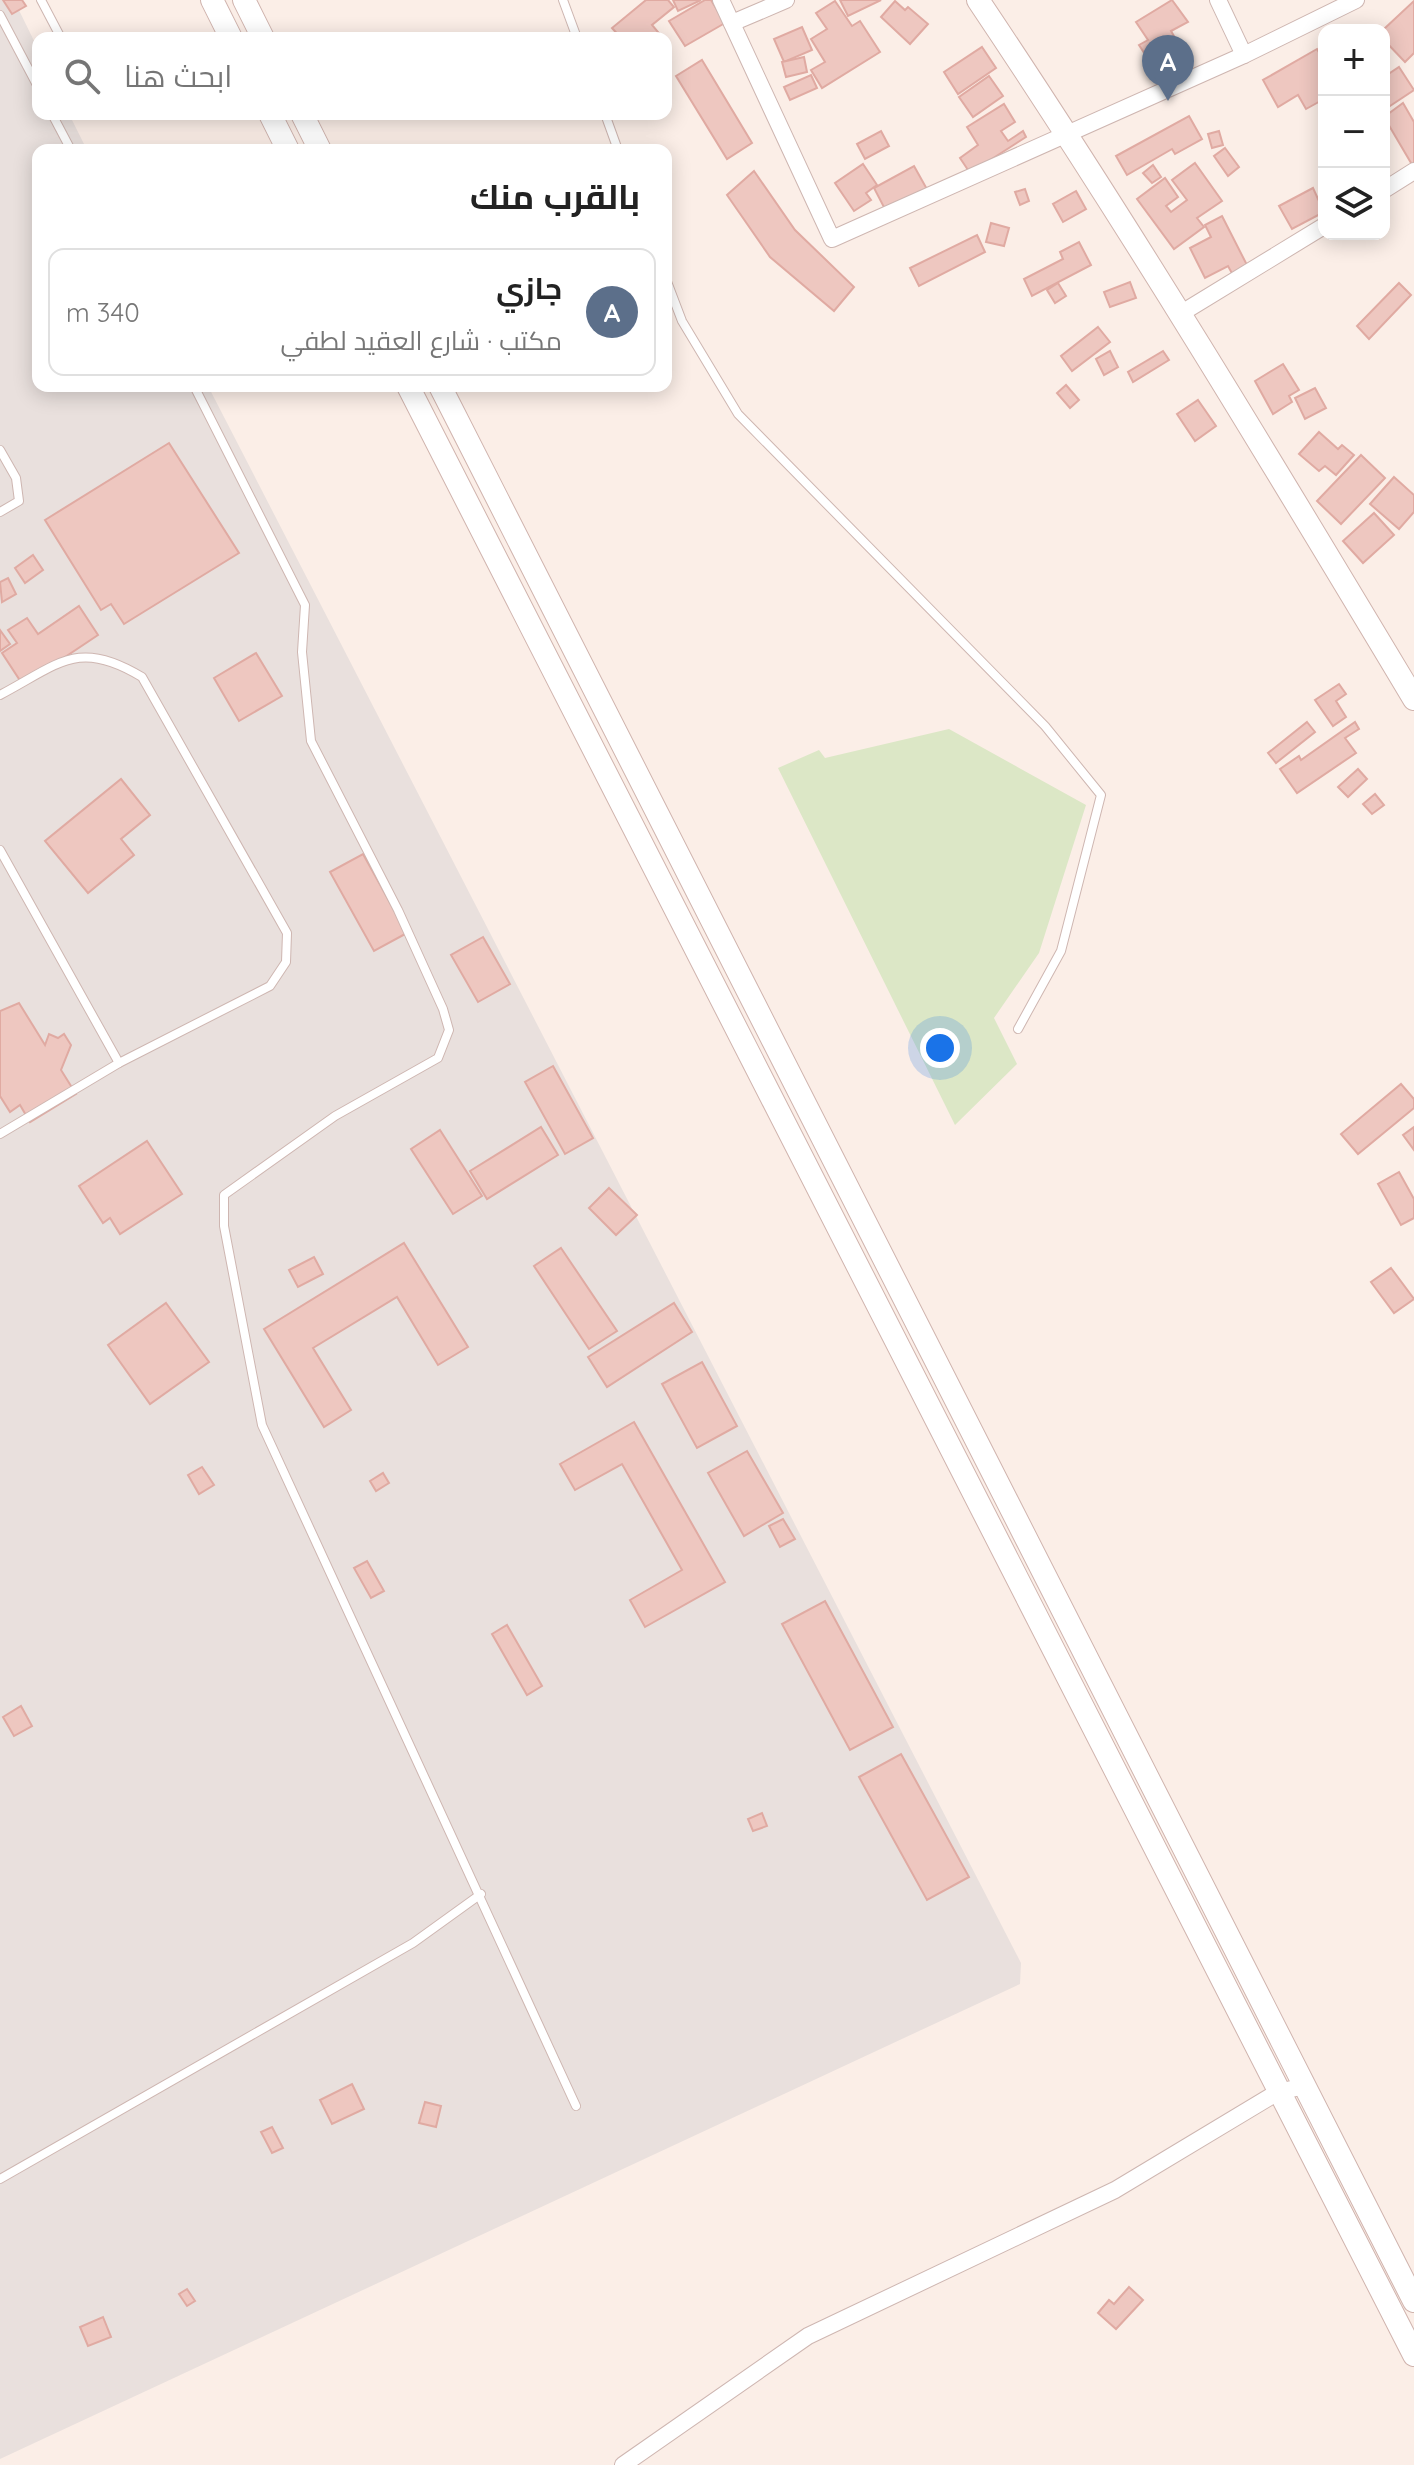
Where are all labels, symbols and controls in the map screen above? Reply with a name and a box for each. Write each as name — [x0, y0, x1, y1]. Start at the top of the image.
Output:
map controls — [1318, 24, 1390, 240]
button: + — [1318, 24, 1390, 96]
search box — [32, 32, 672, 120]
pin: A — [1142, 35, 1194, 101]
icon: search — [60, 54, 104, 98]
text: ابحث هنا — [124, 57, 232, 95]
button: − — [1318, 96, 1390, 168]
button: layers — [1318, 168, 1390, 240]
text: بالقرب منك — [470, 175, 640, 218]
text: جازي — [496, 269, 562, 307]
text: 340 m — [66, 296, 140, 329]
text: A — [604, 296, 620, 329]
text: مكتب · شارع العقيد لطفي — [280, 324, 562, 357]
your location — [920, 1028, 960, 1068]

